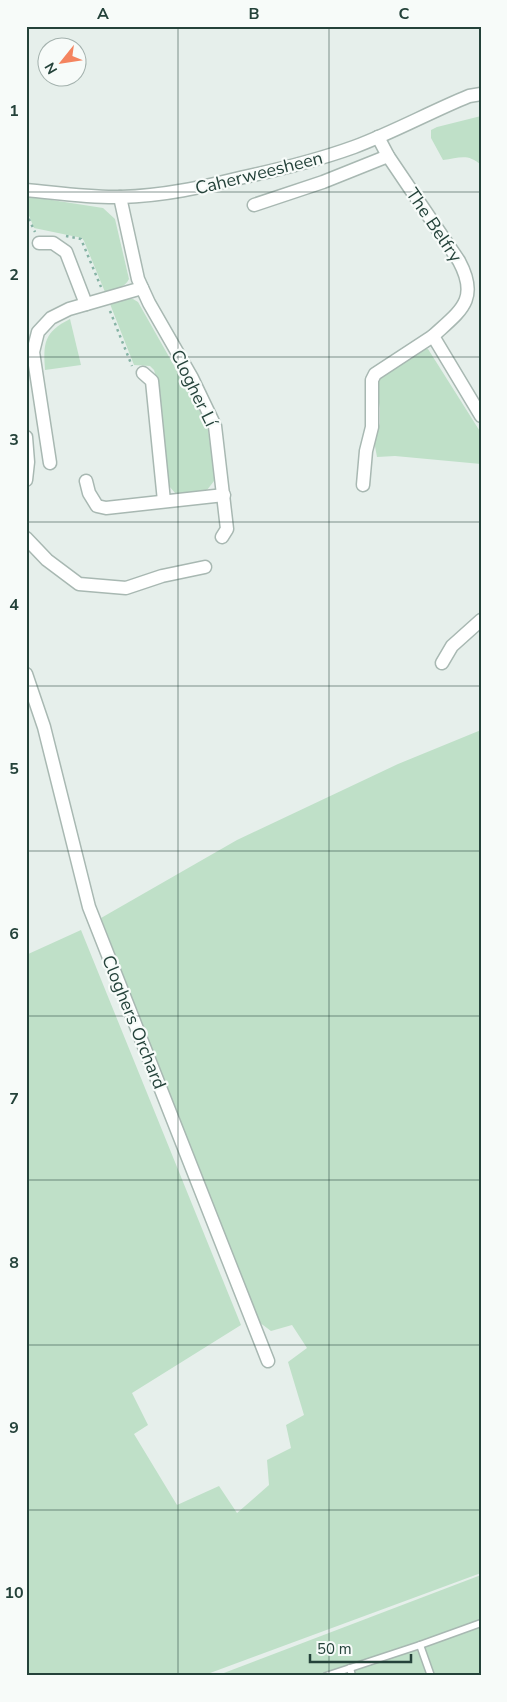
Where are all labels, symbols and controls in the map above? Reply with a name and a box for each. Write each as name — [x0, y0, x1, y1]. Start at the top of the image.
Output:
text: A — [97, 3, 109, 25]
text: B — [248, 3, 260, 25]
text: C — [399, 3, 410, 25]
north arrow — [38, 38, 88, 88]
text: N — [40, 59, 62, 78]
text: 1 — [9, 100, 19, 122]
street label: Caherweesheen — [193, 146, 325, 200]
street label: The Belfry — [400, 183, 468, 267]
text: 2 — [9, 264, 19, 286]
street label: Clogher Lí — [165, 346, 223, 431]
text: 3 — [9, 429, 19, 451]
text: 4 — [9, 594, 19, 616]
text: 5 — [9, 758, 19, 780]
text: 6 — [9, 923, 19, 945]
street label: Cloghers Orchard — [96, 951, 172, 1093]
text: 7 — [9, 1088, 19, 1110]
text: 8 — [9, 1252, 19, 1274]
text: 9 — [9, 1417, 19, 1439]
text: 10 — [4, 1582, 24, 1604]
scale bar — [310, 1632, 411, 1664]
text: 50 m — [317, 1639, 352, 1659]

